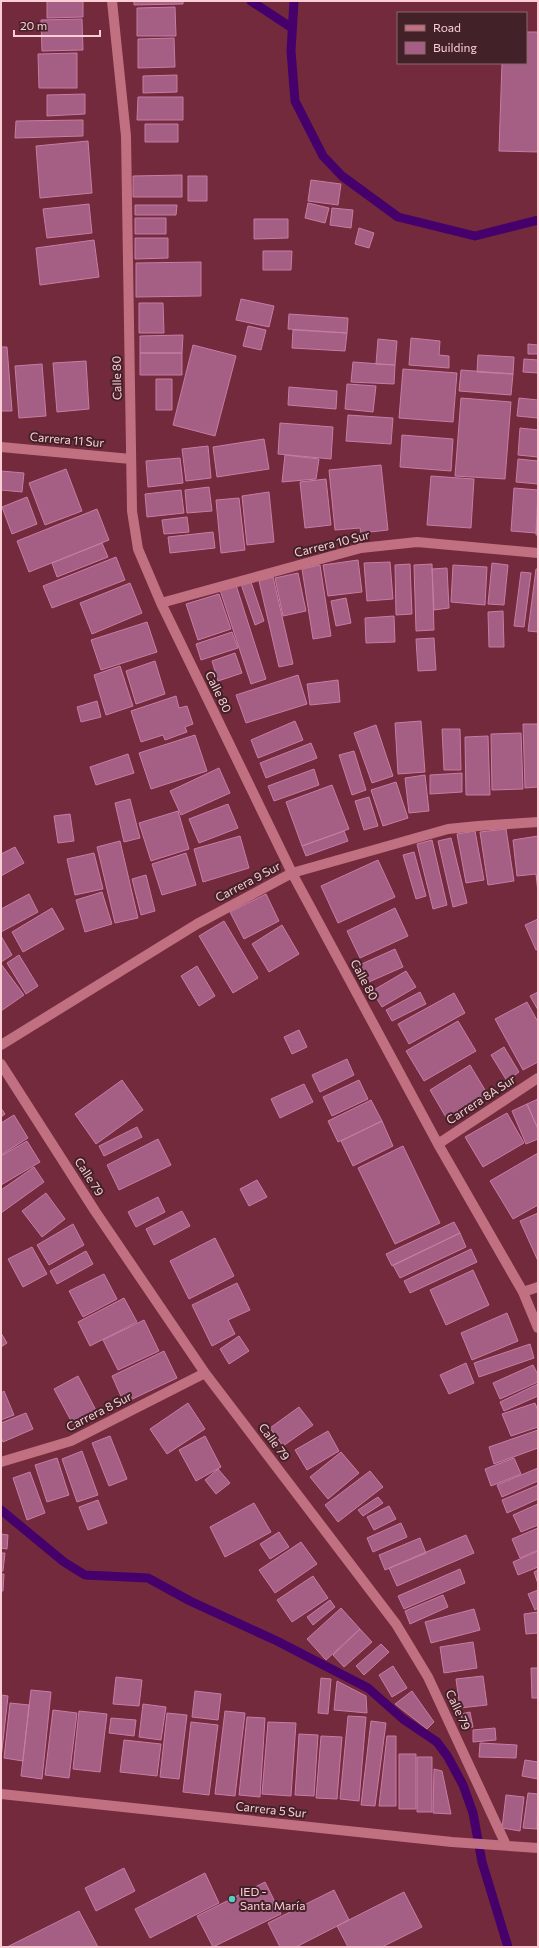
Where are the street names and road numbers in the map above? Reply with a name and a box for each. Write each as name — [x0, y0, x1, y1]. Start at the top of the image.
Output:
street label: Calle 80 — [109, 356, 123, 400]
street label: Carrera 11 Sur — [29, 429, 105, 449]
street label: Carrera 10 Sur — [293, 527, 371, 559]
street label: Calle 80 — [203, 669, 235, 715]
street label: Carrera 9 Sur — [213, 858, 283, 904]
street label: Calle 80 — [348, 957, 382, 1003]
street label: Carrera 8A Sur — [443, 1072, 518, 1127]
street label: Calle 79 — [72, 1155, 107, 1198]
street label: Carrera 8 Sur — [63, 1389, 134, 1434]
street label: Calle 79 — [256, 1420, 293, 1463]
street label: Calle 79 — [444, 1687, 474, 1732]
street label: Carrera 5 Sur — [235, 1798, 307, 1820]

